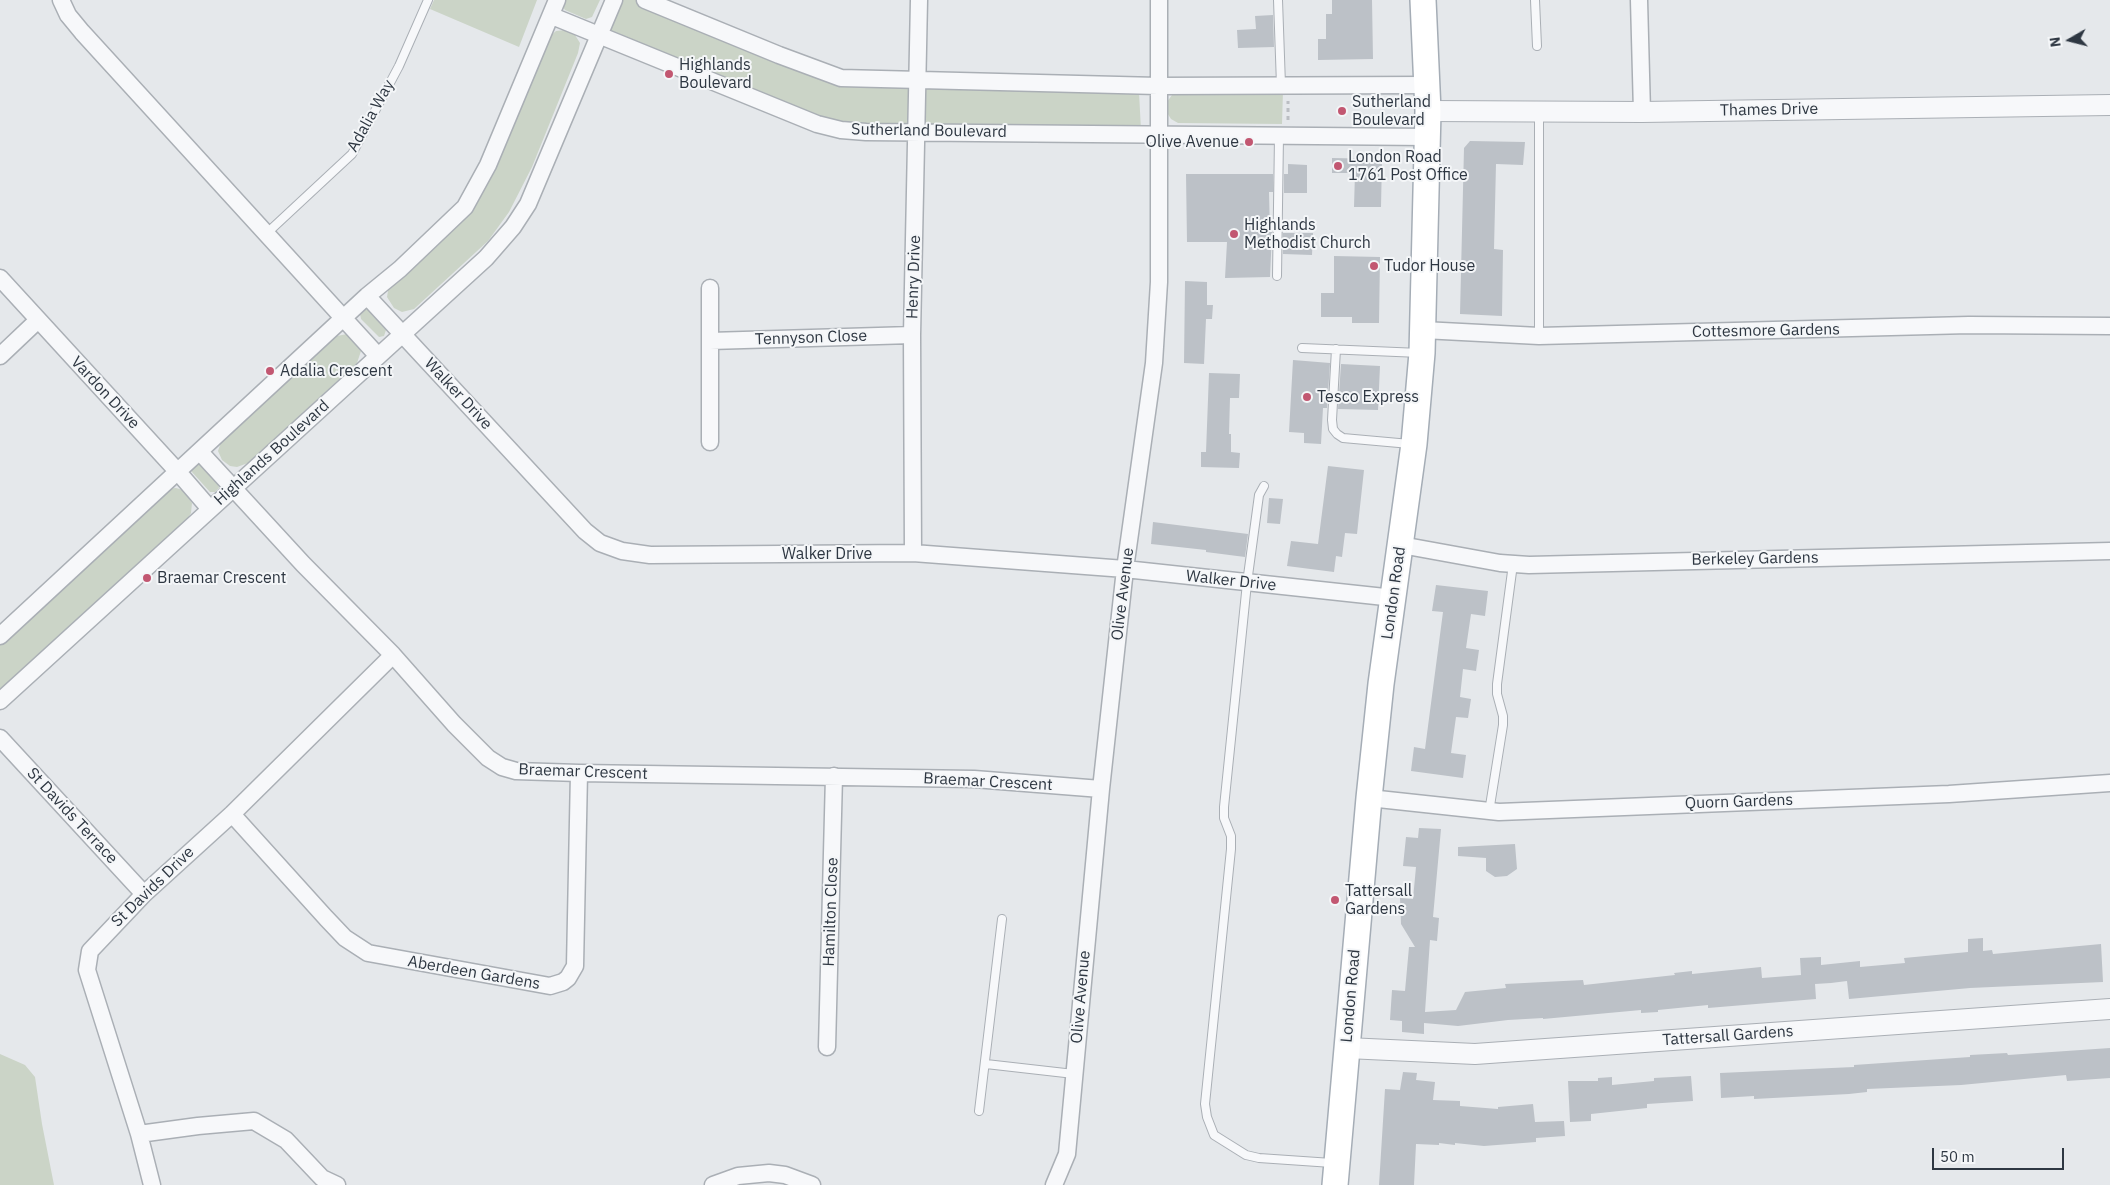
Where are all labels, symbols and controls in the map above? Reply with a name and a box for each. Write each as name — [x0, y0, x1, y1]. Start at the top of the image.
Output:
north arrow — [2045, 15, 2095, 65]
text: N — [2046, 36, 2065, 48]
place label: Highlands Boulevard — [679, 55, 752, 93]
marker: Highlands Boulevard — [663, 68, 675, 80]
street label: Adalia Way — [343, 77, 399, 155]
place label: Sutherland Boulevard — [1352, 92, 1431, 130]
street label: Thames Drive — [1720, 100, 1818, 120]
marker: Sutherland Boulevard — [1336, 105, 1348, 117]
street label: Sutherland Boulevard — [851, 120, 1007, 142]
place label: Olive Avenue — [1146, 132, 1239, 152]
marker: Olive Avenue — [1243, 136, 1255, 148]
place label: London Road 1761 Post Office — [1348, 147, 1468, 185]
marker: London Road 1761 Post Office — [1332, 160, 1344, 172]
place label: Highlands Methodist Church — [1244, 215, 1371, 253]
marker: Highlands Methodist Church — [1228, 228, 1240, 240]
street label: Henry Drive — [903, 235, 925, 319]
place label: Tudor House — [1384, 256, 1475, 276]
marker: Tudor House — [1368, 260, 1380, 272]
street label: Cottesmore Gardens — [1692, 320, 1840, 342]
street label: Tennyson Close — [755, 326, 867, 350]
street label: Vardon Drive — [67, 353, 143, 433]
street label: Walker Drive — [420, 354, 496, 434]
place label: Adalia Crescent — [280, 361, 392, 381]
marker: Adalia Crescent — [264, 365, 276, 377]
place label: Tesco Express — [1317, 387, 1419, 407]
marker: Tesco Express — [1301, 391, 1313, 403]
street label: Highlands Boulevard — [210, 396, 334, 510]
street label: Walker Drive — [782, 544, 872, 564]
street label: London Road — [1378, 545, 1410, 641]
street label: Olive Avenue — [1108, 546, 1138, 642]
street label: Berkeley Gardens — [1691, 548, 1819, 570]
street label: Walker Drive — [1185, 567, 1277, 595]
place label: Braemar Crescent — [157, 568, 286, 588]
marker: Braemar Crescent — [141, 572, 153, 584]
street label: Braemar Crescent — [518, 760, 648, 784]
street label: St Davids Terrace — [23, 764, 121, 868]
street label: Braemar Crescent — [923, 769, 1053, 795]
street label: Quorn Gardens — [1684, 791, 1794, 813]
street label: St Davids Drive — [108, 843, 198, 931]
street label: Hamilton Close — [819, 857, 843, 967]
place label: Tattersall Gardens — [1345, 881, 1412, 919]
marker: Tattersall Gardens — [1329, 894, 1341, 906]
street label: London Road — [1337, 948, 1365, 1044]
street label: Olive Avenue — [1067, 950, 1095, 1044]
street label: Aberdeen Gardens — [406, 952, 542, 994]
street label: Tattersall Gardens — [1662, 1022, 1794, 1050]
scale bar — [1935, 1138, 2068, 1170]
text: 50 m — [1940, 1147, 1975, 1166]

